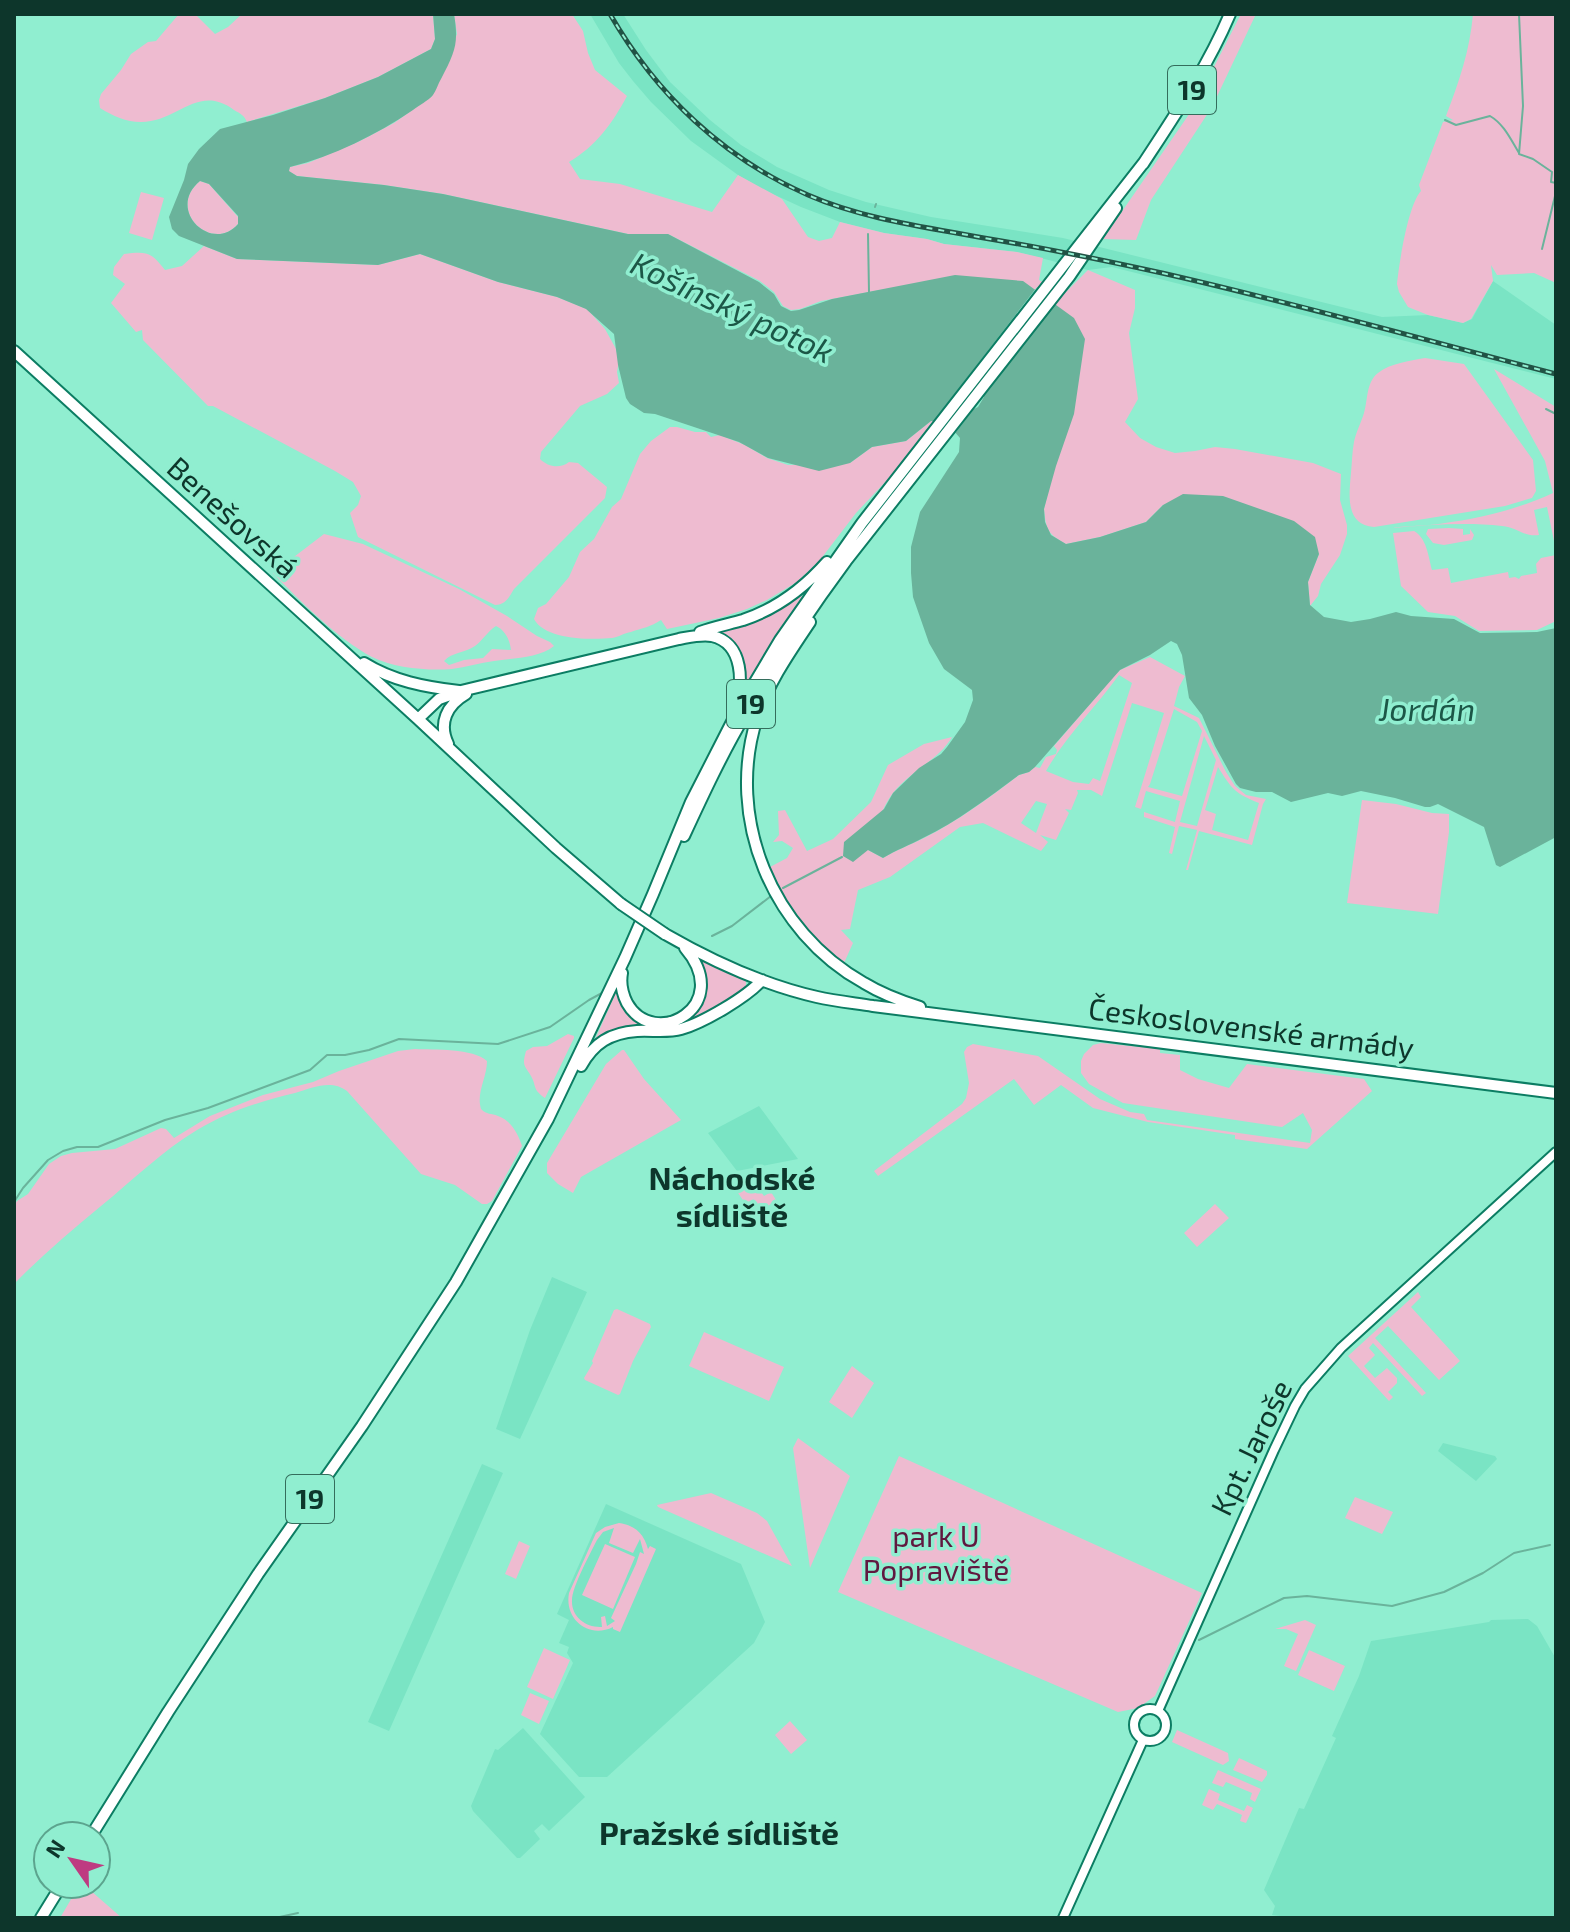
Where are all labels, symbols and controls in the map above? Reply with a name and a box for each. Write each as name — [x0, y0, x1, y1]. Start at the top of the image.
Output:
road number: 19 — [1168, 66, 1216, 114]
water label: Košínský potok — [625, 243, 840, 371]
street label: Benešovská — [161, 449, 306, 585]
road number: 19 — [727, 680, 775, 728]
water label: Jordán — [1378, 689, 1475, 727]
street label: Československé armády — [1086, 989, 1416, 1065]
district label: Náchodské sídliště — [648, 1158, 816, 1233]
street label: Kpt. Jaroše — [1202, 1374, 1298, 1521]
road number: 19 — [286, 1475, 334, 1523]
park label: park U Popraviště — [863, 1517, 1009, 1587]
district label: Pražské sídliště — [599, 1813, 839, 1851]
north arrow — [32, 1820, 112, 1900]
text: N — [39, 1834, 70, 1862]

